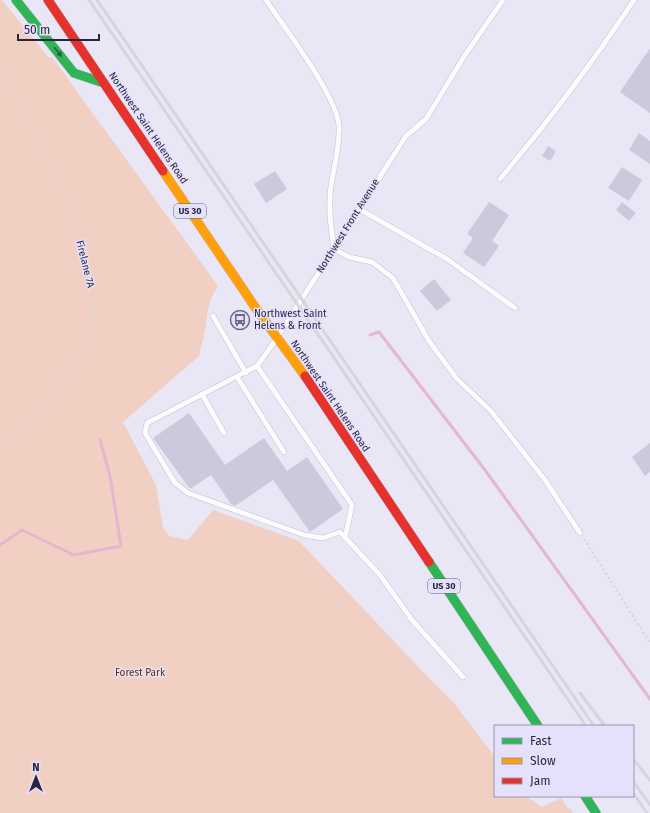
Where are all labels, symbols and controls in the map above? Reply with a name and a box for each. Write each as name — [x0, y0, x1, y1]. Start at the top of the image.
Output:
scale bar — [18, 16, 99, 42]
text: 50 m — [24, 23, 50, 37]
one-way arrow — [54, 47, 62, 58]
street label: Northwest Saint Helens Road — [106, 70, 190, 186]
street label: Northwest Front Avenue — [314, 177, 382, 275]
road number: US 30 — [174, 204, 206, 218]
street label: Firelane 7A — [73, 239, 97, 289]
place label: Northwest Saint Helens & Front — [254, 308, 327, 332]
bus stop icon: Northwest Saint Helens & Front — [229, 309, 251, 331]
street label: Northwest Saint Helens Road — [288, 338, 372, 454]
road number: US 30 — [428, 579, 460, 593]
park label: Forest Park — [115, 667, 166, 679]
legend — [494, 725, 634, 797]
text: Fast — [530, 734, 552, 748]
text: Slow — [530, 754, 556, 768]
north arrow — [16, 757, 56, 797]
text: N — [32, 761, 40, 774]
text: Jam — [530, 774, 550, 788]

